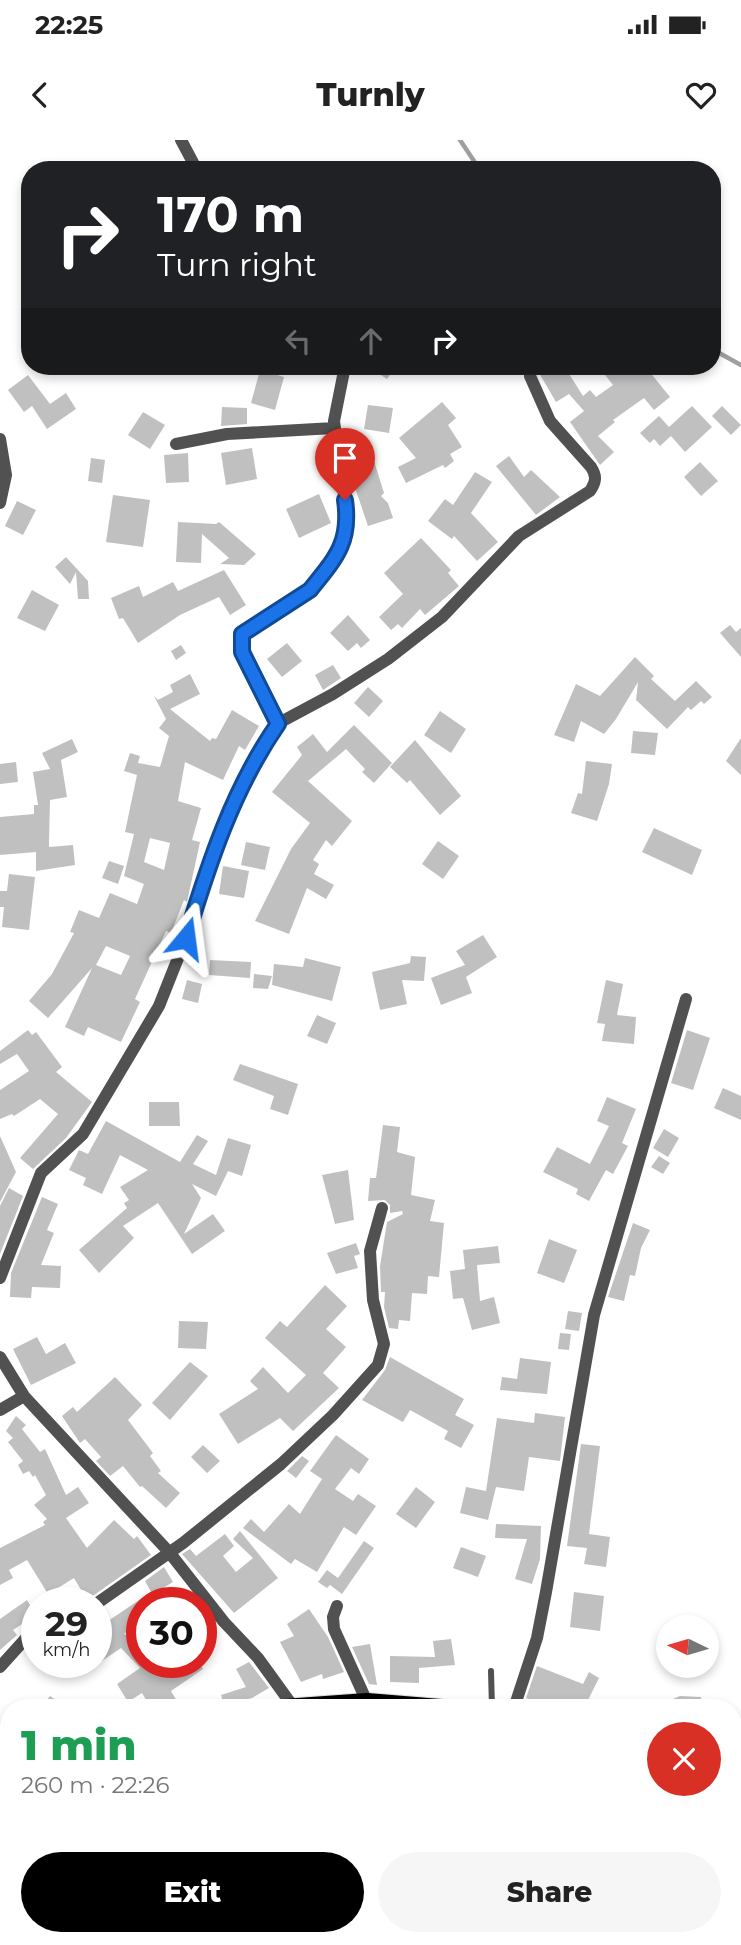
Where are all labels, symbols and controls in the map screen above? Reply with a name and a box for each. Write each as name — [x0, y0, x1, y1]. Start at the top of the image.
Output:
text: 22:25 — [35, 9, 103, 41]
text: Turnly — [316, 75, 425, 114]
icon: back — [21, 76, 59, 114]
icon: heart — [682, 76, 720, 114]
text: 170 m — [157, 185, 304, 244]
icon: right — [42, 189, 133, 280]
text: Turn right — [157, 245, 317, 284]
icon: left — [279, 322, 317, 360]
icon: ahead — [352, 322, 390, 360]
icon: right — [425, 322, 463, 360]
pin — [315, 428, 375, 500]
icon: arrive — [326, 439, 364, 477]
position arrow — [149, 901, 223, 975]
speed limit sign: 30 — [126, 1587, 217, 1678]
text: 29 — [45, 1602, 88, 1645]
north arrow — [656, 1615, 719, 1678]
map controls — [656, 1615, 719, 1678]
text: km/h — [42, 1639, 91, 1661]
text: 1 min — [21, 1719, 137, 1771]
button: close — [647, 1722, 721, 1796]
text: 260 m · 22:26 — [21, 1771, 170, 1799]
button: Exit — [21, 1852, 364, 1932]
button: Share — [378, 1852, 721, 1932]

